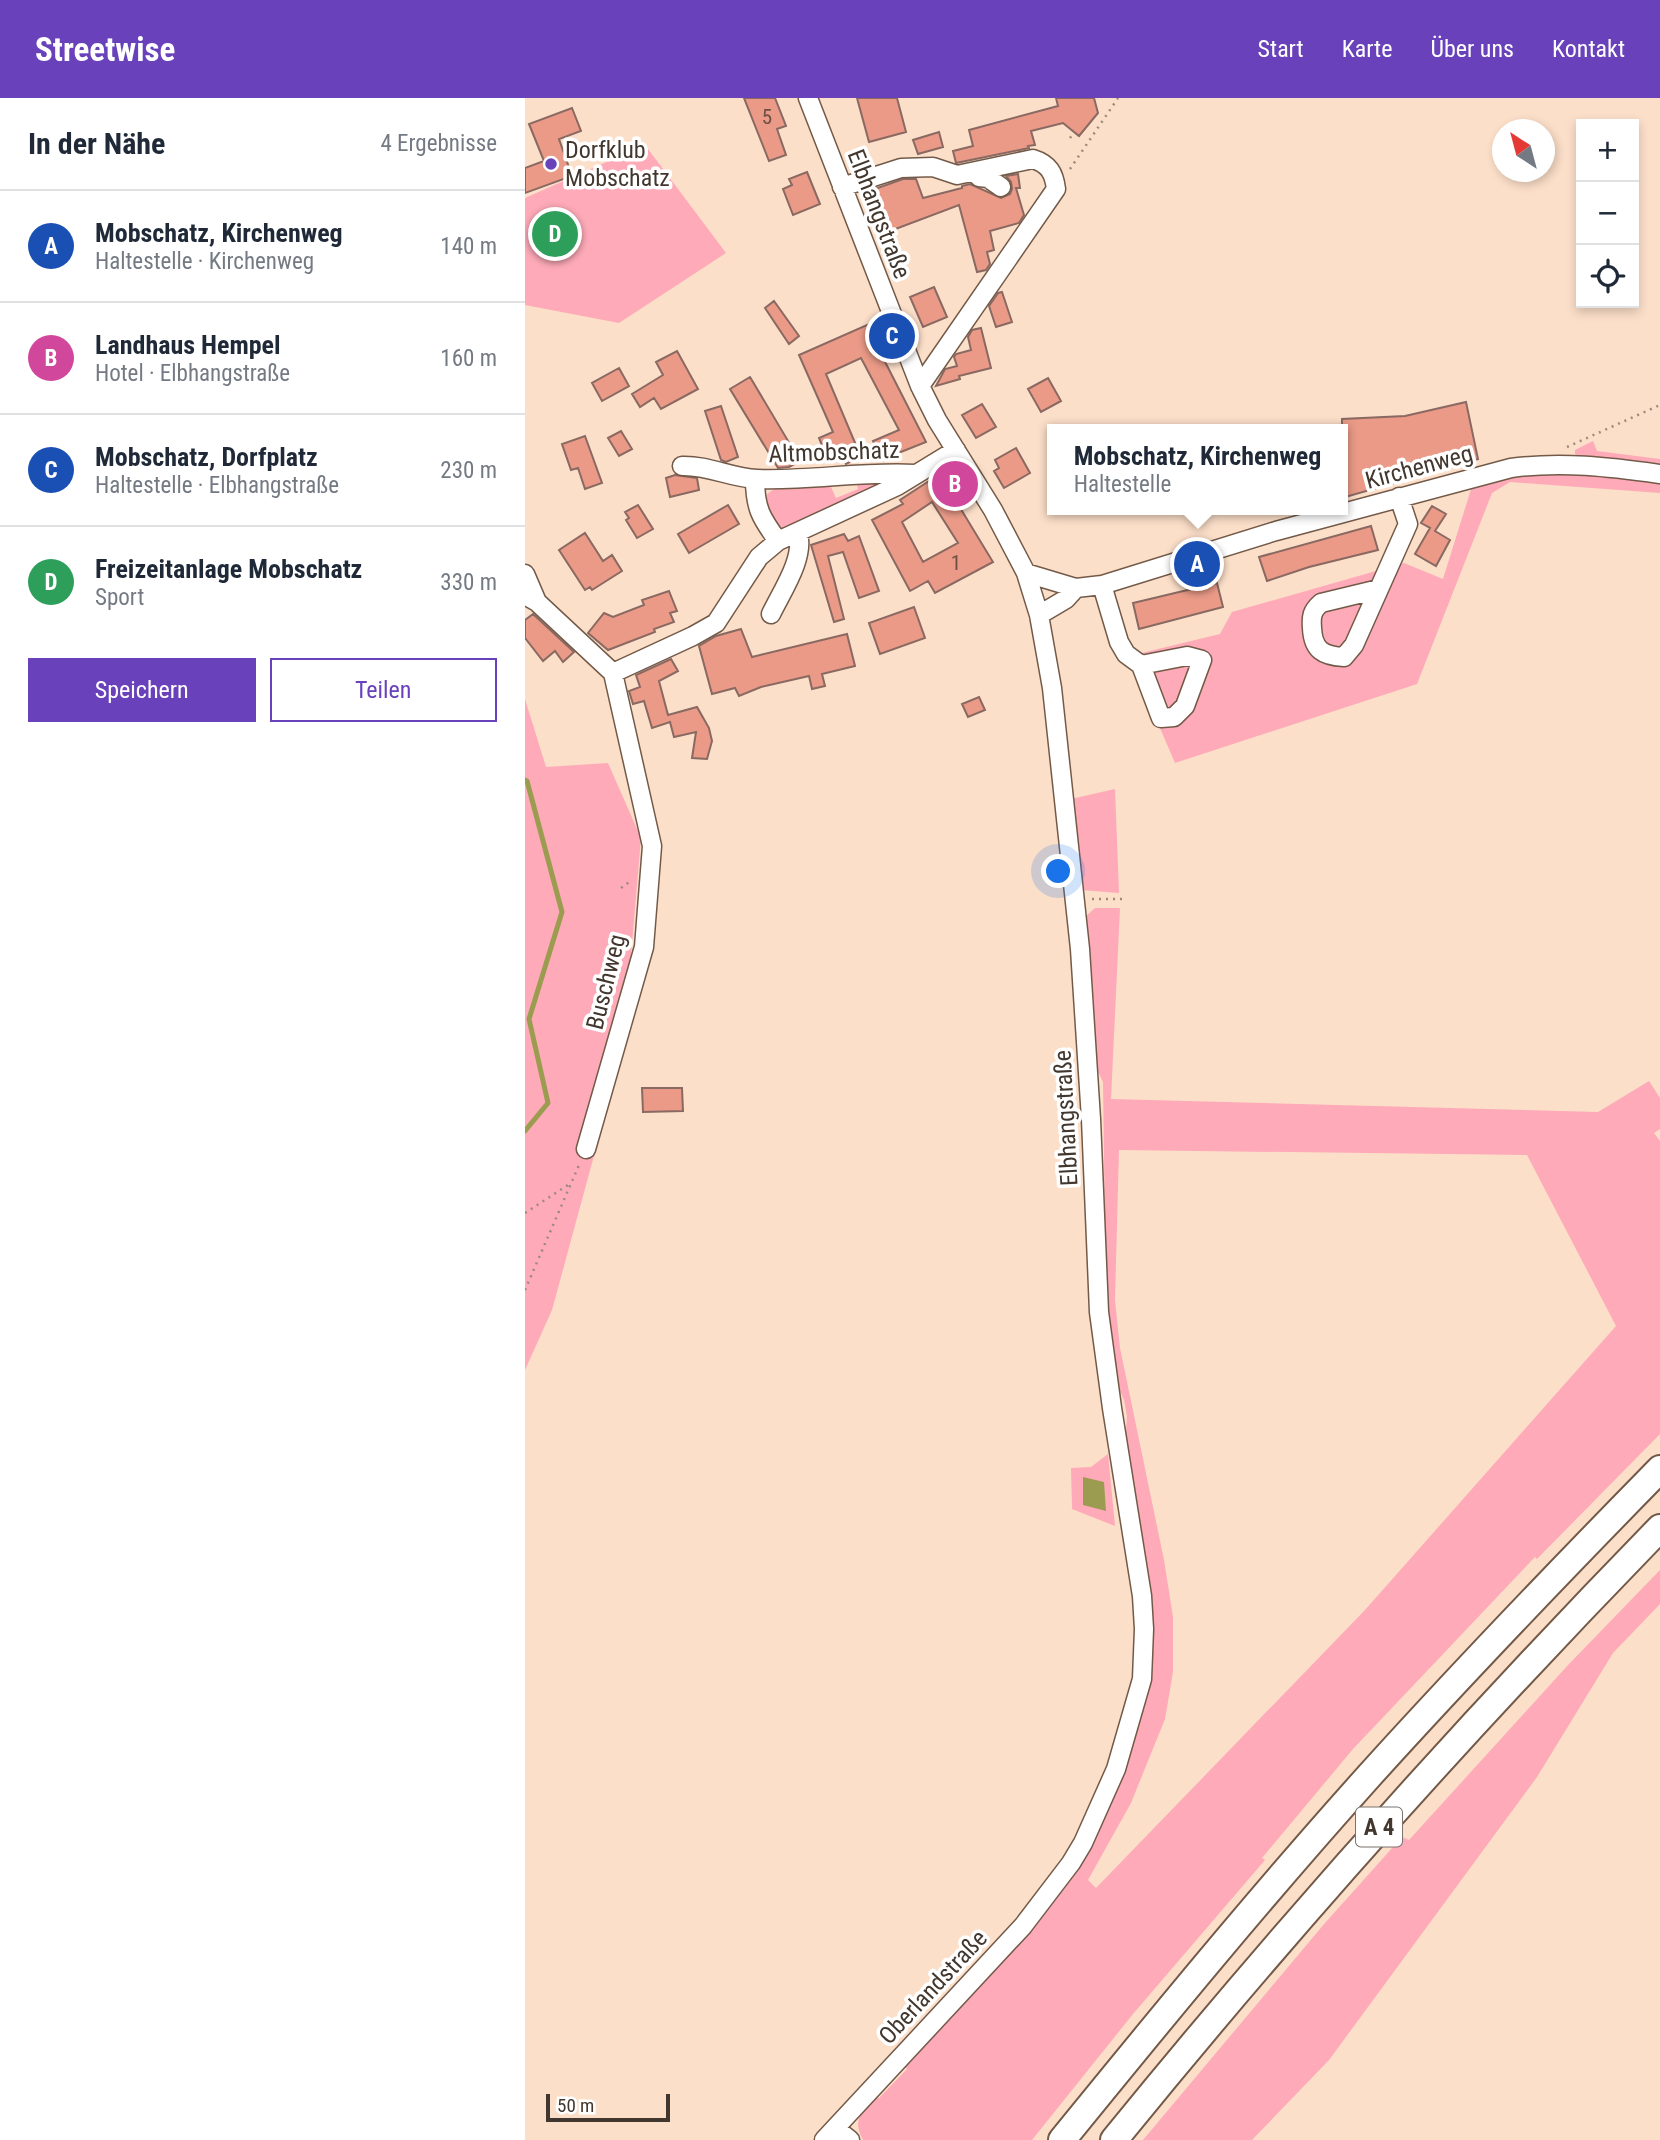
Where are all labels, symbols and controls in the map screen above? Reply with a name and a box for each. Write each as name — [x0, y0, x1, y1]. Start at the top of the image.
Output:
text: Streetwise — [35, 30, 175, 69]
text: Start — [1258, 35, 1304, 63]
text: Karte — [1342, 35, 1392, 63]
text: Über uns — [1430, 35, 1514, 63]
text: Kontakt — [1552, 35, 1625, 63]
house number: 5 — [762, 105, 772, 129]
north arrow — [1492, 119, 1555, 182]
map controls — [1576, 119, 1639, 308]
button: + — [1576, 119, 1639, 182]
text: In der Nähe — [28, 126, 165, 161]
text: 4 Ergebnisse — [380, 130, 497, 157]
place label: Dorfklub Mobschatz — [565, 136, 670, 192]
street label: Elbhangstraße — [842, 146, 916, 282]
marker: Dorfklub Mobschatz — [543, 156, 559, 172]
button: − — [1576, 182, 1639, 245]
pin: D — [532, 208, 578, 260]
text: Mobschatz, Kirchenweg — [95, 218, 343, 248]
text: A — [44, 233, 58, 260]
text: 140 m — [440, 233, 497, 260]
button: locate — [1576, 245, 1639, 308]
text: Haltestelle · Kirchenweg — [95, 248, 314, 275]
pin: C — [869, 310, 915, 362]
text: Landhaus Hempel — [95, 330, 281, 360]
text: B — [45, 345, 57, 372]
text: 160 m — [440, 345, 497, 372]
text: Hotel · Elbhangstraße — [95, 360, 290, 387]
popup — [1047, 424, 1348, 515]
street label: Altmobschatz — [768, 436, 900, 468]
street label: Kirchenweg — [1362, 439, 1476, 495]
text: Mobschatz, Kirchenweg — [1074, 441, 1321, 471]
text: Mobschatz, Dorfplatz — [95, 442, 318, 472]
text: C — [44, 457, 58, 484]
text: 230 m — [440, 457, 497, 484]
pin: B — [932, 458, 978, 510]
text: Haltestelle — [1074, 471, 1171, 498]
text: Haltestelle · Elbhangstraße — [95, 472, 339, 499]
pin: A — [1174, 538, 1220, 590]
house number: 1 — [951, 551, 961, 575]
text: Freizeitanlage Mobschatz — [95, 554, 362, 584]
text: D — [45, 569, 58, 596]
text: 330 m — [440, 569, 497, 596]
text: Sport — [95, 584, 144, 611]
button: Speichern — [28, 658, 256, 722]
button: Teilen — [270, 658, 497, 722]
your location — [1041, 854, 1075, 888]
street label: Buschweg — [581, 932, 631, 1032]
street label: Elbhangstraße — [1048, 1049, 1084, 1187]
road number: A 4 — [1356, 1808, 1402, 1846]
street label: Oberlandstraße — [873, 1924, 993, 2050]
scale bar — [546, 2091, 670, 2123]
text: 50 m — [557, 2094, 594, 2117]

